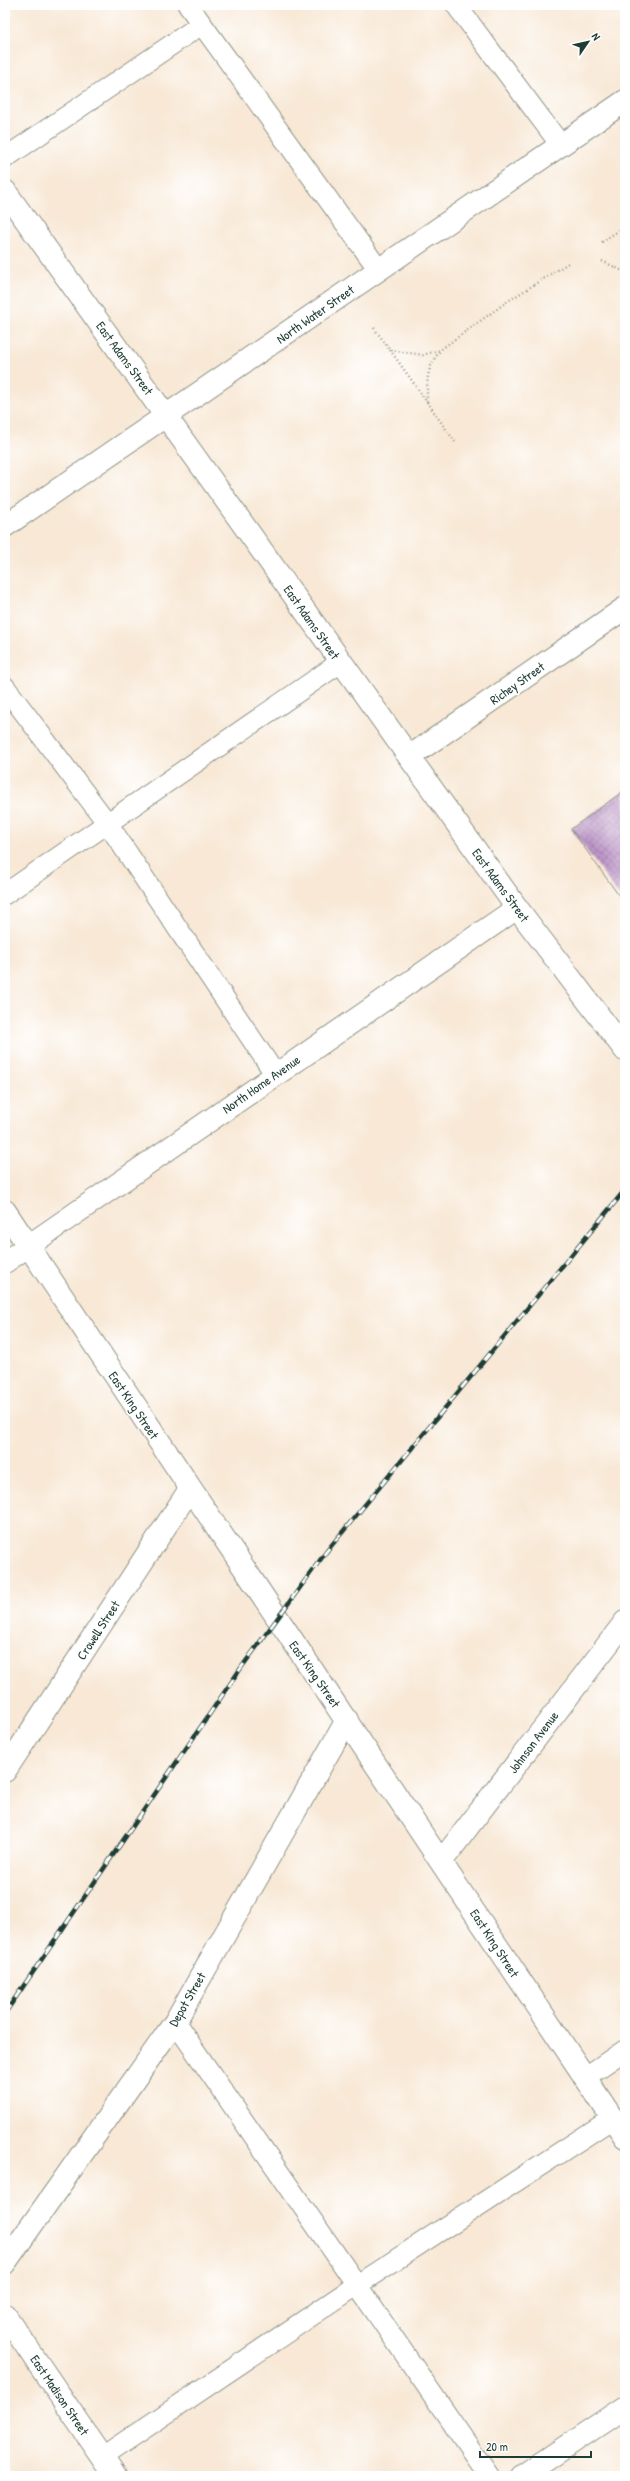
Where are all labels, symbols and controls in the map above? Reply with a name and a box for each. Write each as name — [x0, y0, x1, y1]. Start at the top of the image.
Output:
north arrow — [568, 22, 608, 62]
text: N — [589, 30, 604, 43]
street label: North Water Street — [273, 280, 358, 347]
street label: East Adams Street — [92, 318, 158, 399]
street label: East Adams Street — [280, 581, 345, 663]
street label: Richey Street — [486, 657, 548, 709]
street label: East Adams Street — [468, 845, 534, 926]
street label: North Home Avenue — [218, 1050, 304, 1118]
street label: East King Street — [105, 1368, 164, 1443]
street label: Crowell Street — [72, 1596, 124, 1663]
street label: East King Street — [285, 1637, 345, 1712]
street label: Johnson Avenue — [504, 1707, 562, 1777]
street label: East King Street — [466, 1905, 524, 1981]
street label: Depot Street — [164, 1968, 210, 2029]
street label: East Madison Street — [26, 2351, 94, 2439]
scale bar — [480, 2433, 591, 2459]
text: 20 m — [486, 2438, 508, 2455]

